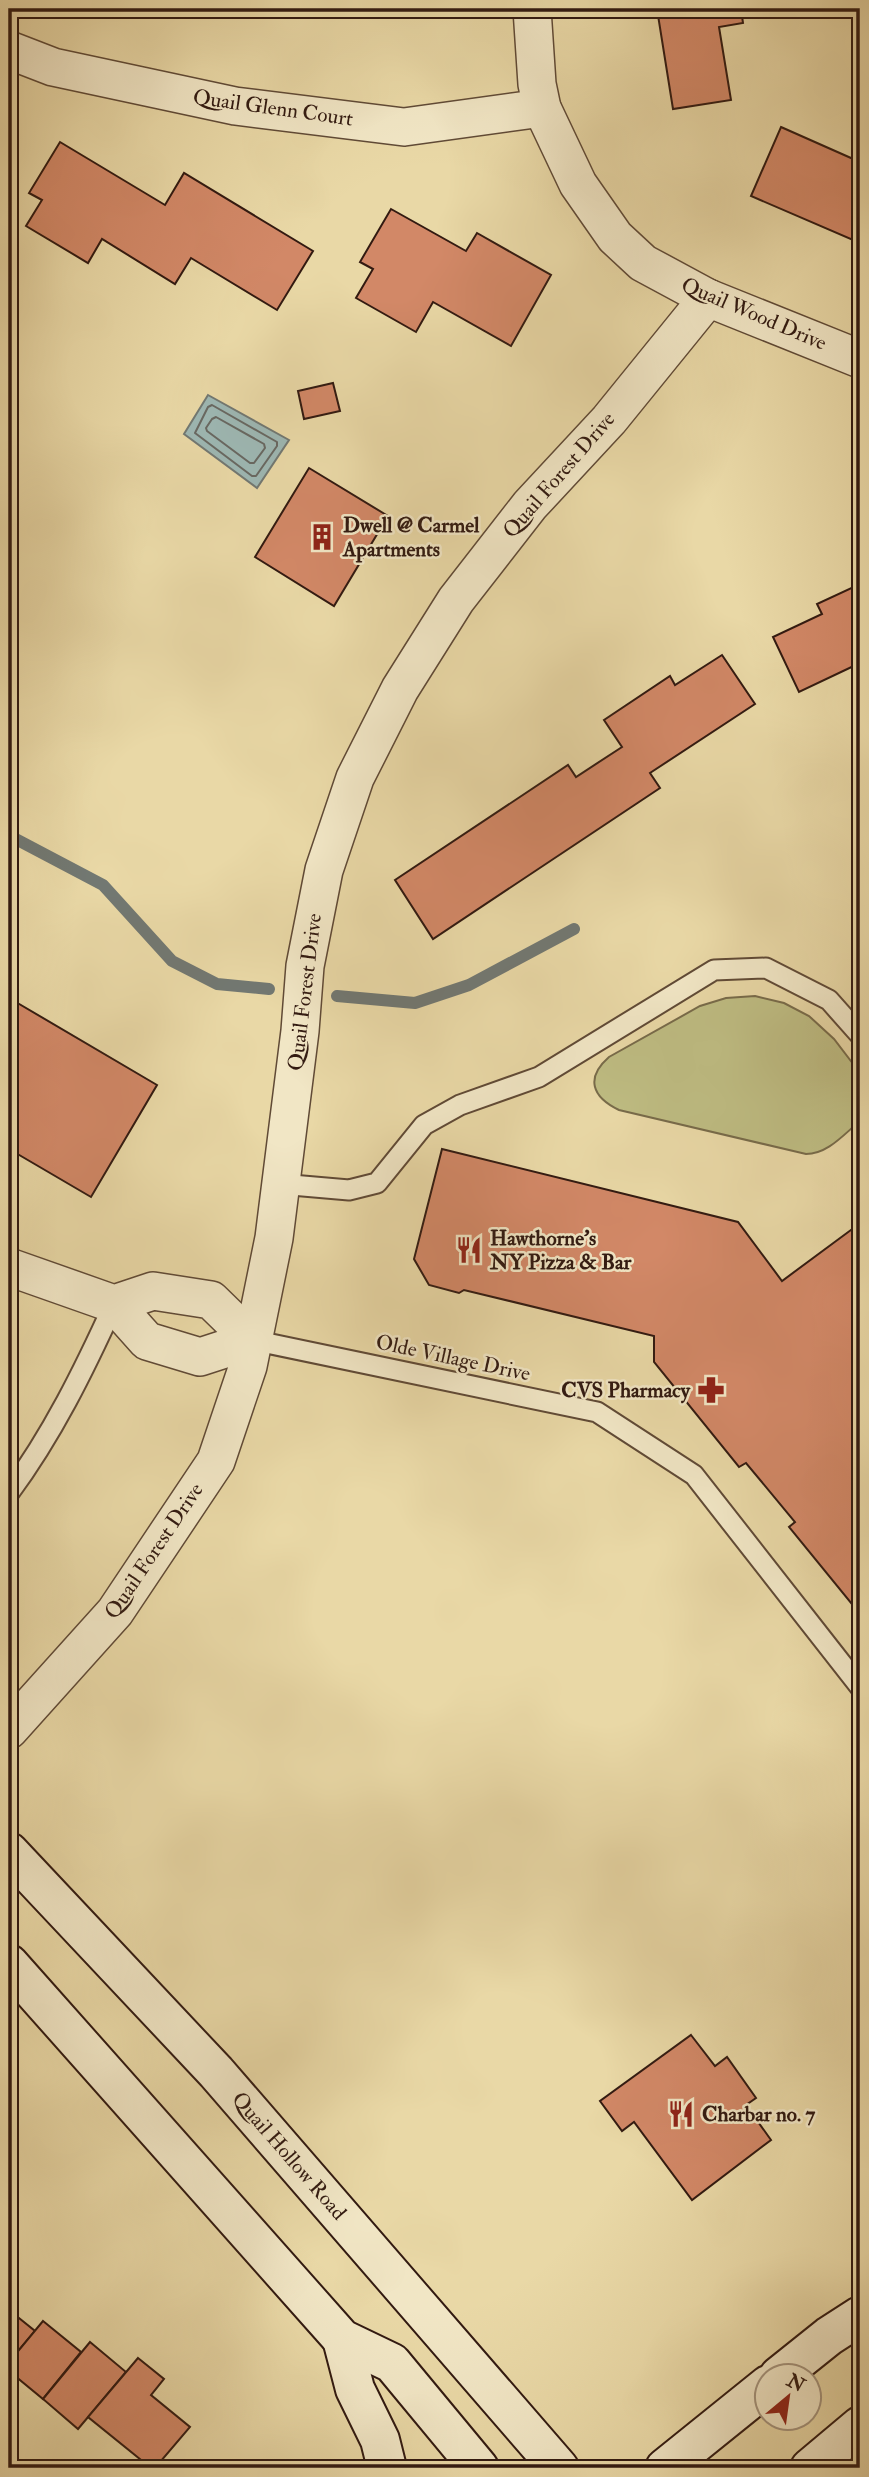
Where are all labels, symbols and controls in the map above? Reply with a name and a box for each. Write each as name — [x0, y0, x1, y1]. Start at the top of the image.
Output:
street label: Quail Glenn Court — [191, 83, 355, 133]
street label: Quail Wood Drive — [677, 271, 831, 357]
street label: Quail Forest Drive — [497, 406, 621, 544]
place label: Dwell @ Carmel Apartments — [342, 512, 480, 563]
building icon: Dwell @ Carmel Apartments — [307, 522, 337, 552]
street label: Quail Forest Drive — [282, 912, 328, 1072]
place label: Hawthorne's NY Pizza & Bar — [489, 1225, 633, 1276]
restaurant icon: Hawthorne's NY Pizza & Bar — [454, 1235, 484, 1265]
street label: Olde Village Drive — [373, 1328, 533, 1388]
pharmacy icon: CVS Pharmacy — [696, 1375, 726, 1405]
place label: CVS Pharmacy — [561, 1377, 691, 1404]
street label: Quail Forest Drive — [99, 1478, 210, 1624]
street label: Quail Hollow Road — [226, 2086, 353, 2226]
restaurant icon: Charbar no. 7 — [666, 2099, 696, 2129]
place label: Charbar no. 7 — [702, 2101, 815, 2128]
north arrow — [754, 2362, 824, 2432]
text: N — [782, 2368, 810, 2398]

